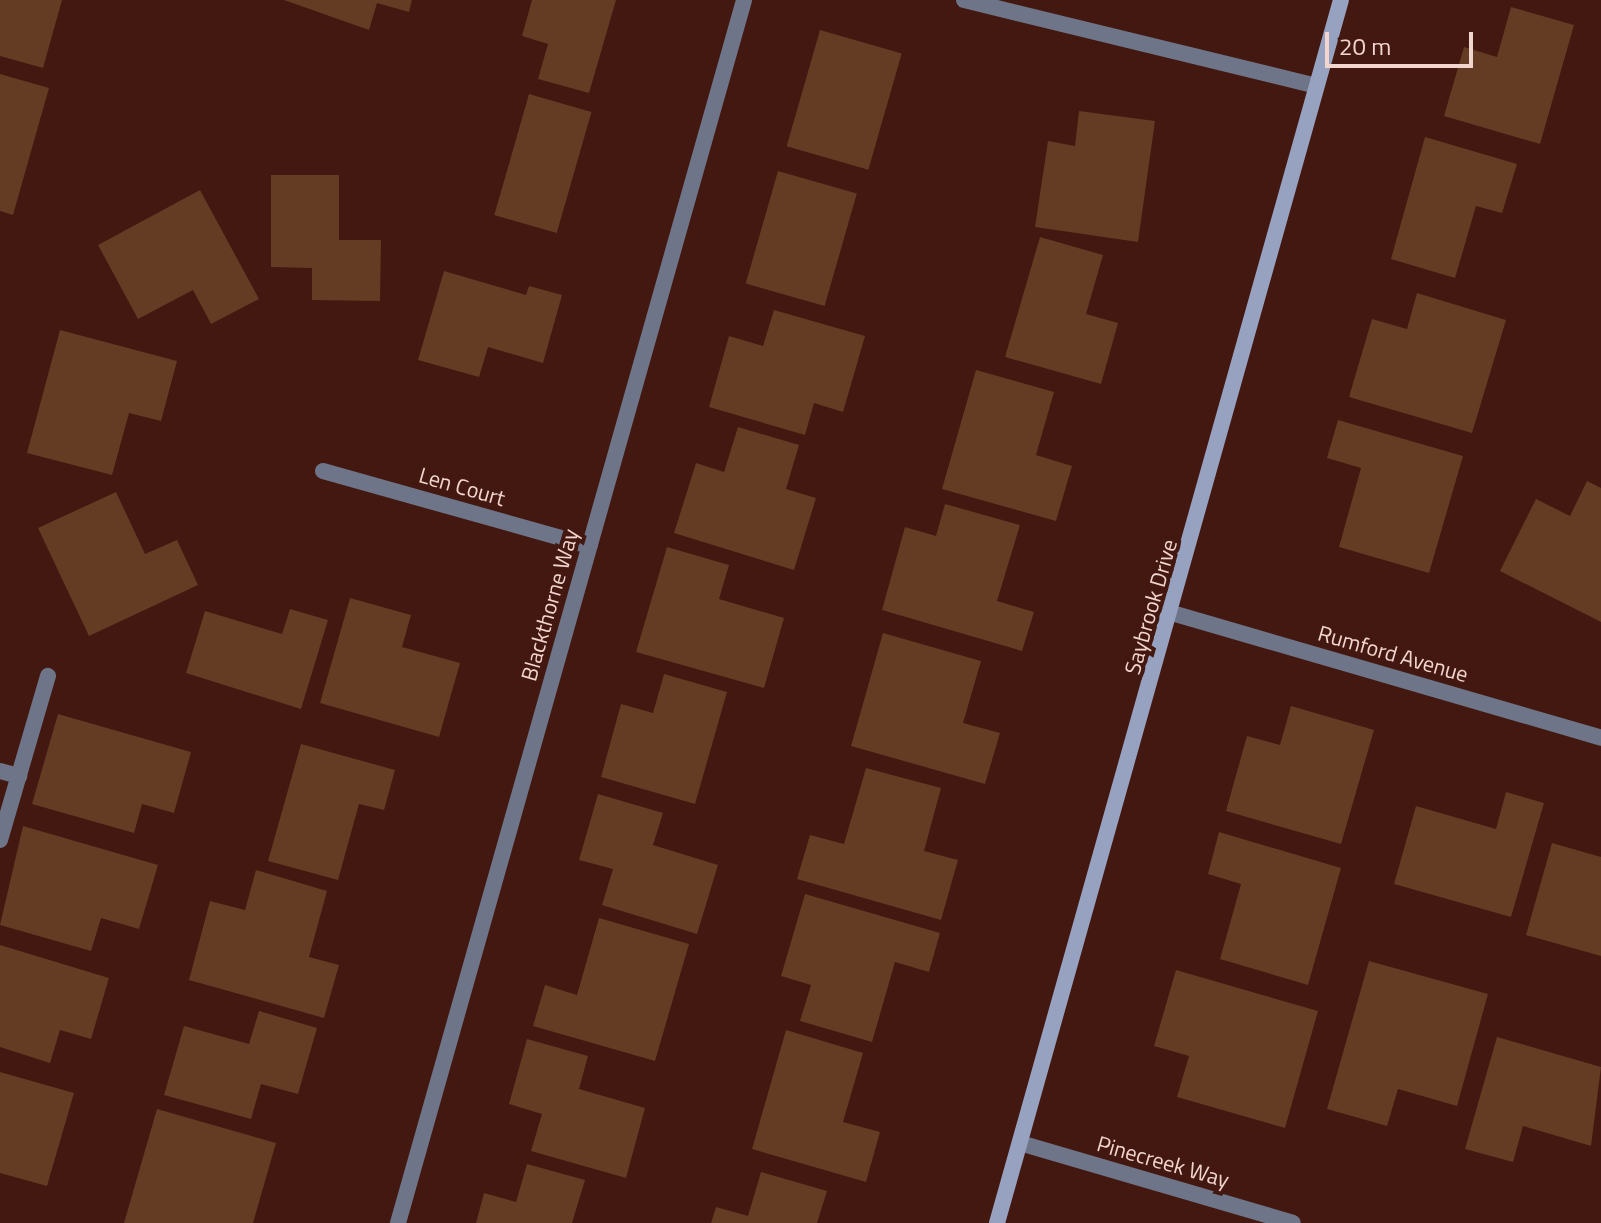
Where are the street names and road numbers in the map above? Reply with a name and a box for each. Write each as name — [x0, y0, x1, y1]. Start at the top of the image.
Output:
street label: Len Court — [416, 462, 508, 512]
street label: Blackthorne Way — [516, 526, 584, 684]
street label: Saybrook Drive — [1119, 536, 1183, 678]
street label: Rumford Avenue — [1315, 620, 1471, 688]
street label: Pinecreek Way — [1094, 1131, 1232, 1193]

